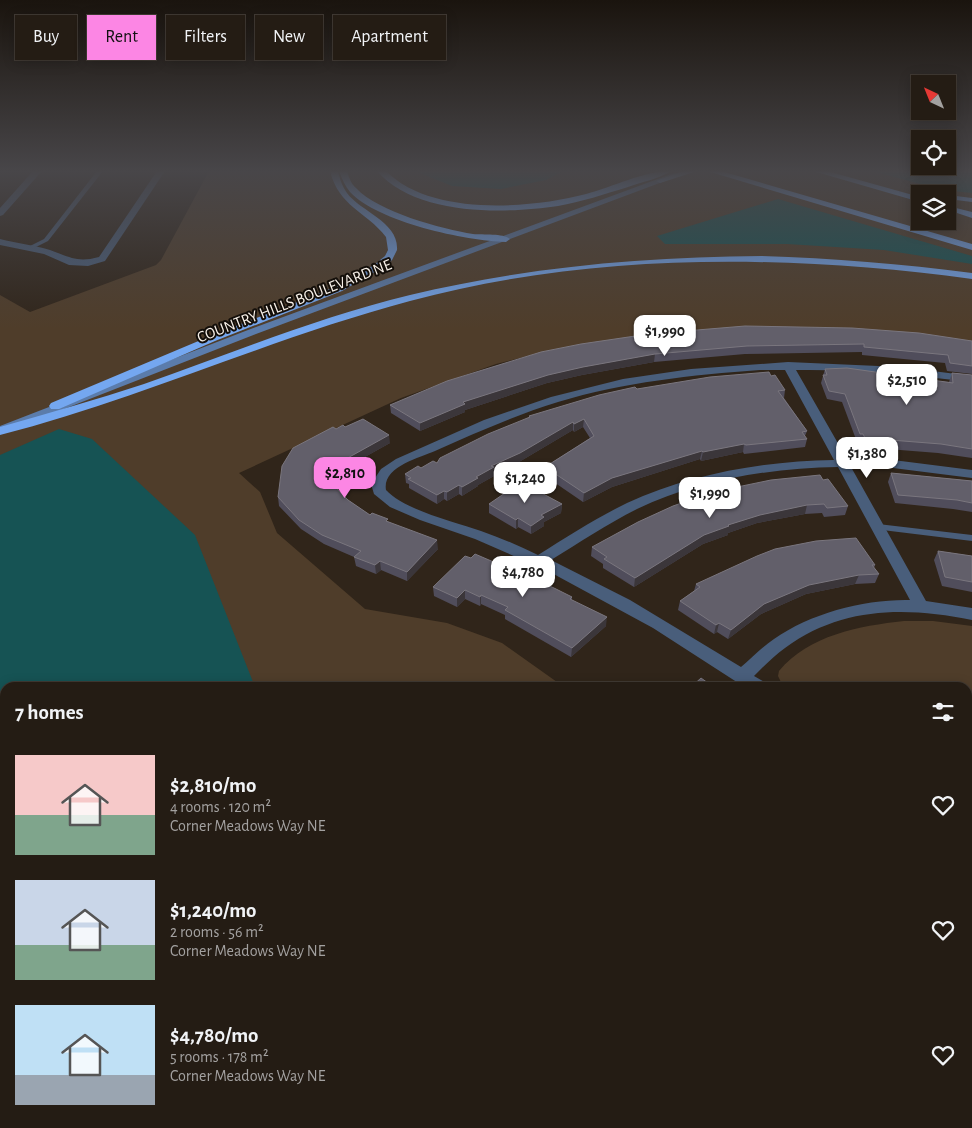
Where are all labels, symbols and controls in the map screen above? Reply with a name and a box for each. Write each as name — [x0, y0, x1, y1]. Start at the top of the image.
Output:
chip: Buy — [15, 15, 77, 60]
chip: Rent — [87, 15, 156, 60]
chip: Filters — [166, 15, 245, 60]
chip: New — [255, 15, 323, 60]
chip: Apartment — [333, 15, 446, 60]
north arrow — [911, 75, 956, 120]
map controls — [911, 75, 956, 230]
button: locate — [911, 130, 956, 175]
button: layers — [911, 185, 956, 230]
street label: COUNTRY HILLS BOULEVARD NE — [195, 256, 394, 345]
pin: $1,990 — [624, 314, 706, 357]
text: $1,990 — [645, 323, 685, 339]
pin: $2,510 — [866, 364, 948, 406]
text: $2,510 — [887, 372, 927, 388]
pin: $1,380 — [826, 436, 908, 479]
text: $1,380 — [847, 445, 887, 461]
pin: $2,810 — [304, 456, 386, 499]
pin: $1,240 — [484, 462, 566, 504]
text: $2,810 — [325, 465, 365, 481]
text: $1,240 — [505, 470, 545, 486]
pin: $1,990 — [669, 476, 751, 519]
text: $1,990 — [690, 485, 730, 501]
pin: $4,780 — [482, 556, 564, 598]
text: $4,780 — [502, 564, 544, 580]
icon: filters — [929, 698, 957, 726]
text: 7 homes — [15, 702, 84, 723]
icon: home — [55, 775, 115, 835]
text: $2,810/mo — [170, 775, 256, 796]
icon: heart — [929, 791, 957, 819]
text: 4 rooms · 120 m² — [170, 799, 271, 815]
text: Corner Meadows Way NE — [170, 818, 325, 834]
icon: home — [55, 900, 115, 960]
text: $1,240/mo — [170, 900, 257, 921]
icon: heart — [929, 916, 957, 944]
text: 2 rooms · 56 m² — [170, 924, 264, 940]
text: Corner Meadows Way NE — [170, 943, 325, 959]
icon: home — [55, 1025, 115, 1085]
text: $4,780/mo — [170, 1025, 258, 1046]
icon: heart — [929, 1041, 957, 1069]
text: 5 rooms · 178 m² — [170, 1049, 268, 1065]
text: Corner Meadows Way NE — [170, 1068, 325, 1084]

